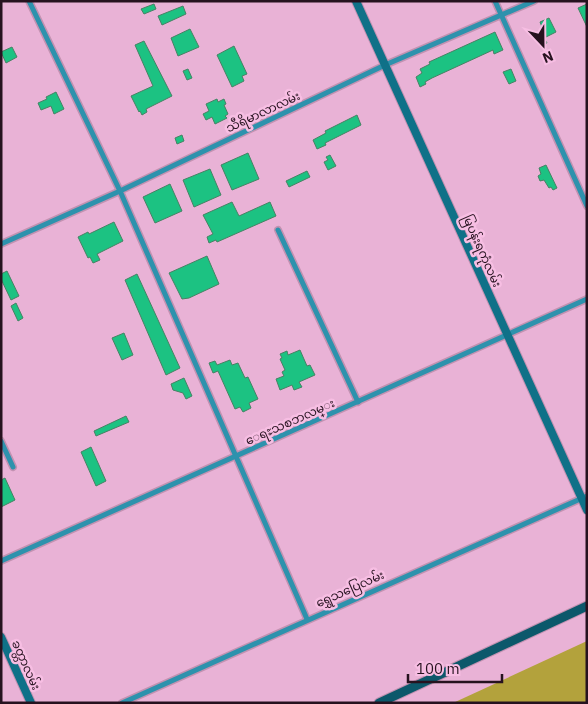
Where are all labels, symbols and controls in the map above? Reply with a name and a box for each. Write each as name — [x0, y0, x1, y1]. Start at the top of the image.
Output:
north arrow — [518, 20, 568, 70]
text: N — [540, 47, 556, 67]
street label: သီရိမာလာလမ်း — [223, 87, 304, 138]
street label: မြပန်းရကုံလမ်း — [457, 212, 506, 290]
street label: ေရႊသစၥာလမ္း — [243, 395, 338, 451]
street label: ရွှေသပြေလမ်း — [313, 566, 388, 613]
street label: ခတ္တာလမ်း — [6, 637, 45, 693]
scale bar — [408, 652, 502, 684]
text: 100 m — [416, 659, 460, 678]

